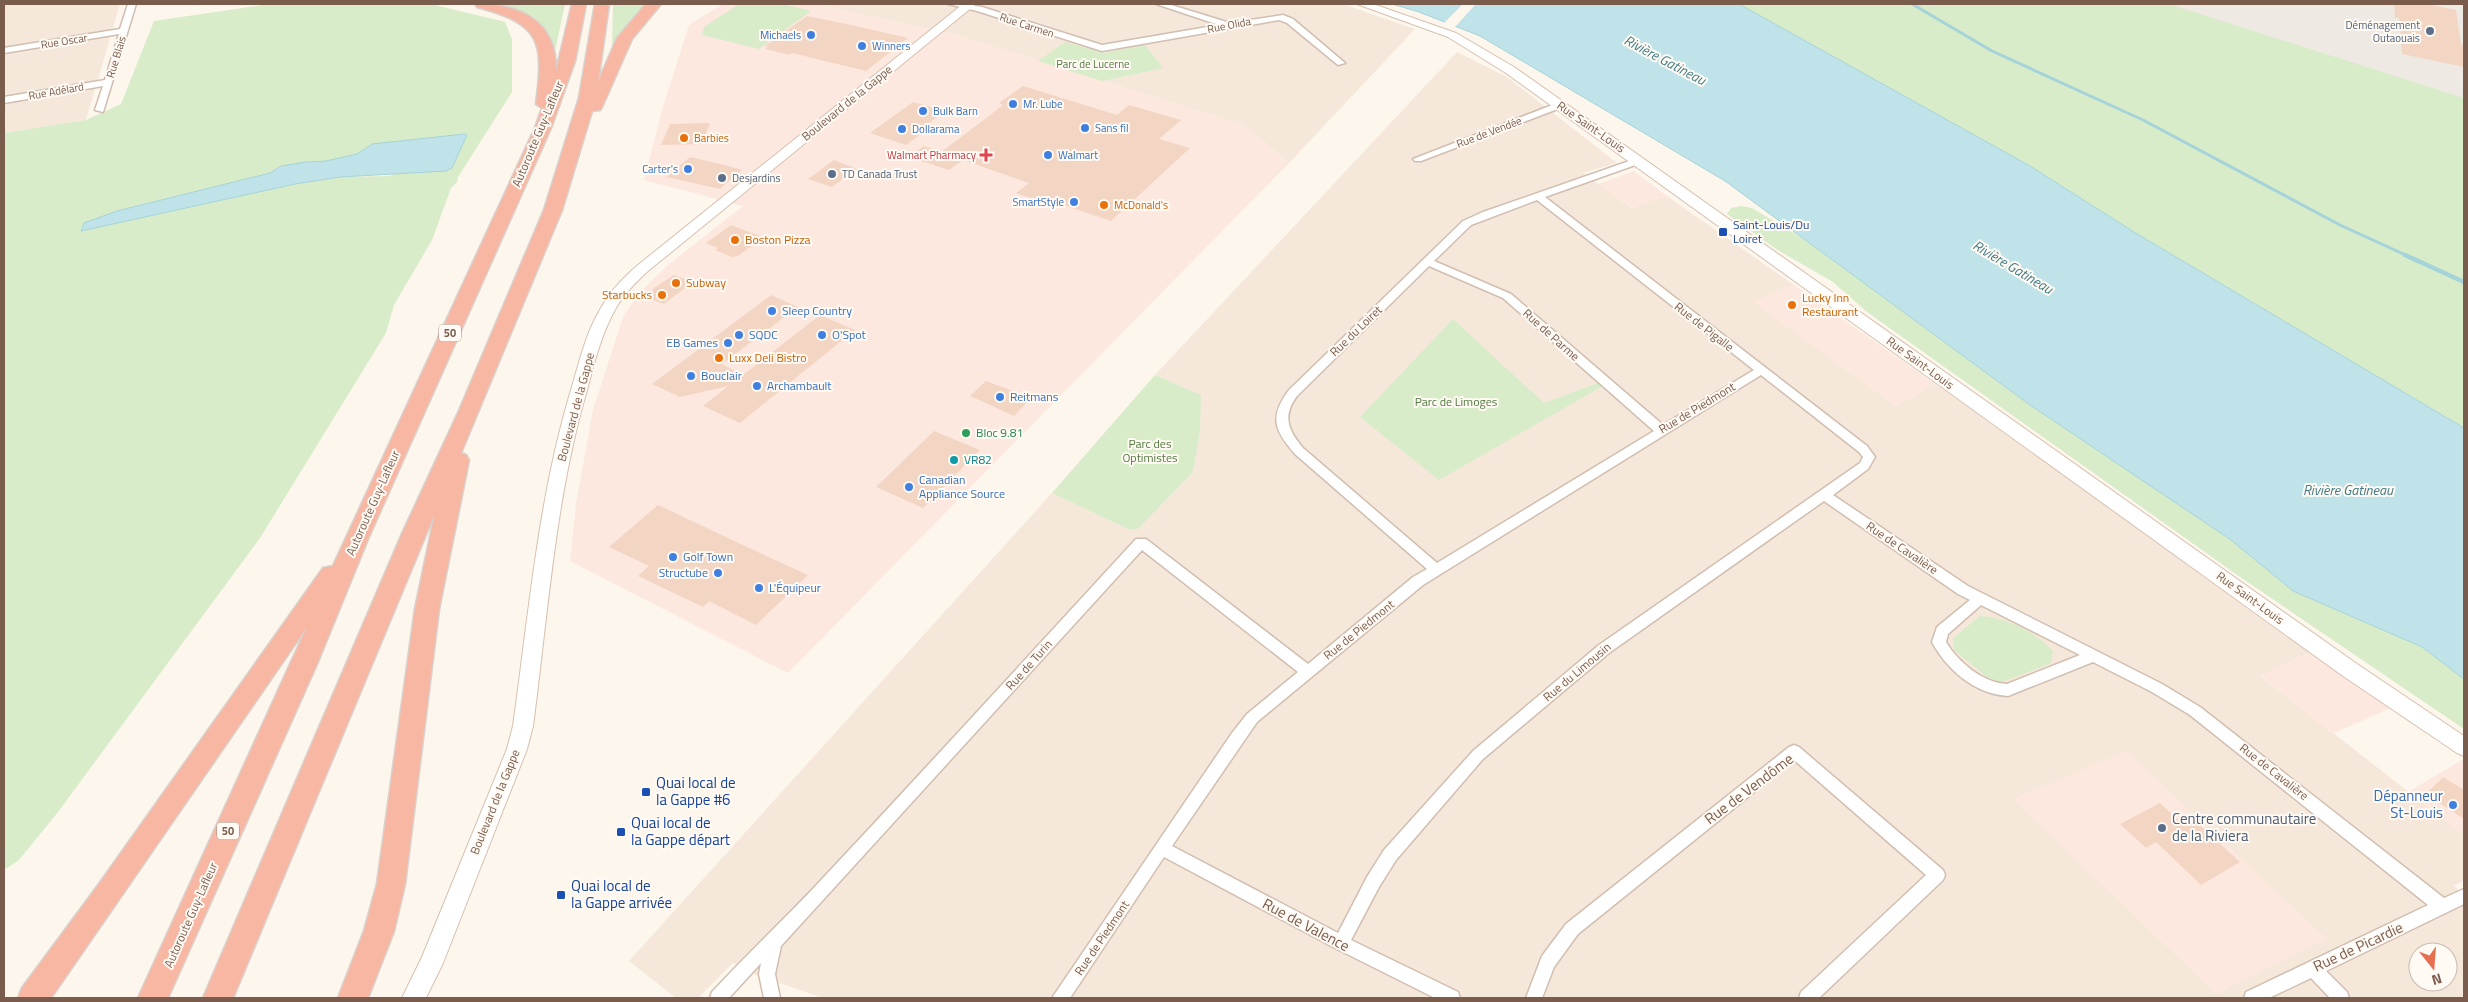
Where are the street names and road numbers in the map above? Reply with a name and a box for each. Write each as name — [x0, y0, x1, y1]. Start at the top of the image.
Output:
street label: Rue Carmen — [998, 9, 1056, 41]
street label: Rue Olida — [1206, 13, 1253, 37]
street label: Rue Oscar — [40, 29, 89, 53]
street label: Rue Blais — [102, 34, 130, 80]
street label: Boulevard de la Gappe — [797, 60, 896, 145]
street label: Rue Adélard — [27, 78, 85, 104]
street label: Autoroute Guy-Lafleur — [507, 78, 568, 190]
street label: Rue Saint-Louis — [1553, 96, 1630, 157]
street label: Rue de Vendée — [1454, 112, 1524, 152]
street label: Rue de Pigalle — [1670, 297, 1738, 356]
street label: Rue du Loiret — [1325, 300, 1387, 361]
street label: Rue de Parme — [1519, 304, 1584, 365]
road number: 50 — [439, 324, 461, 342]
street label: Rue Saint-Louis — [1882, 331, 1958, 394]
street label: Boulevard de la Gappe — [552, 350, 599, 463]
street label: Rue de Piedmont — [1655, 377, 1739, 438]
street label: Autoroute Guy-Lafleur — [341, 447, 404, 558]
street label: Rue de Cavalière — [1862, 516, 1942, 579]
street label: Rue Saint-Louis — [2212, 566, 2288, 629]
street label: Rue de Piedmont — [1319, 594, 1399, 664]
street label: Rue de Turin — [1001, 635, 1057, 694]
street label: Rue du Limousin — [1539, 637, 1615, 706]
street label: Rue de Cavalière — [2236, 739, 2313, 805]
street label: Boulevard de la Gappe — [465, 746, 524, 857]
street label: Rue de Vendôme — [1699, 747, 1798, 830]
road number: 50 — [217, 822, 239, 839]
street label: Autoroute Guy-Lafleur — [159, 859, 222, 970]
street label: Rue de Valence — [1259, 892, 1354, 957]
street label: Rue de Piedmont — [1069, 896, 1134, 979]
street label: Rue de Picardie — [2309, 916, 2407, 977]

